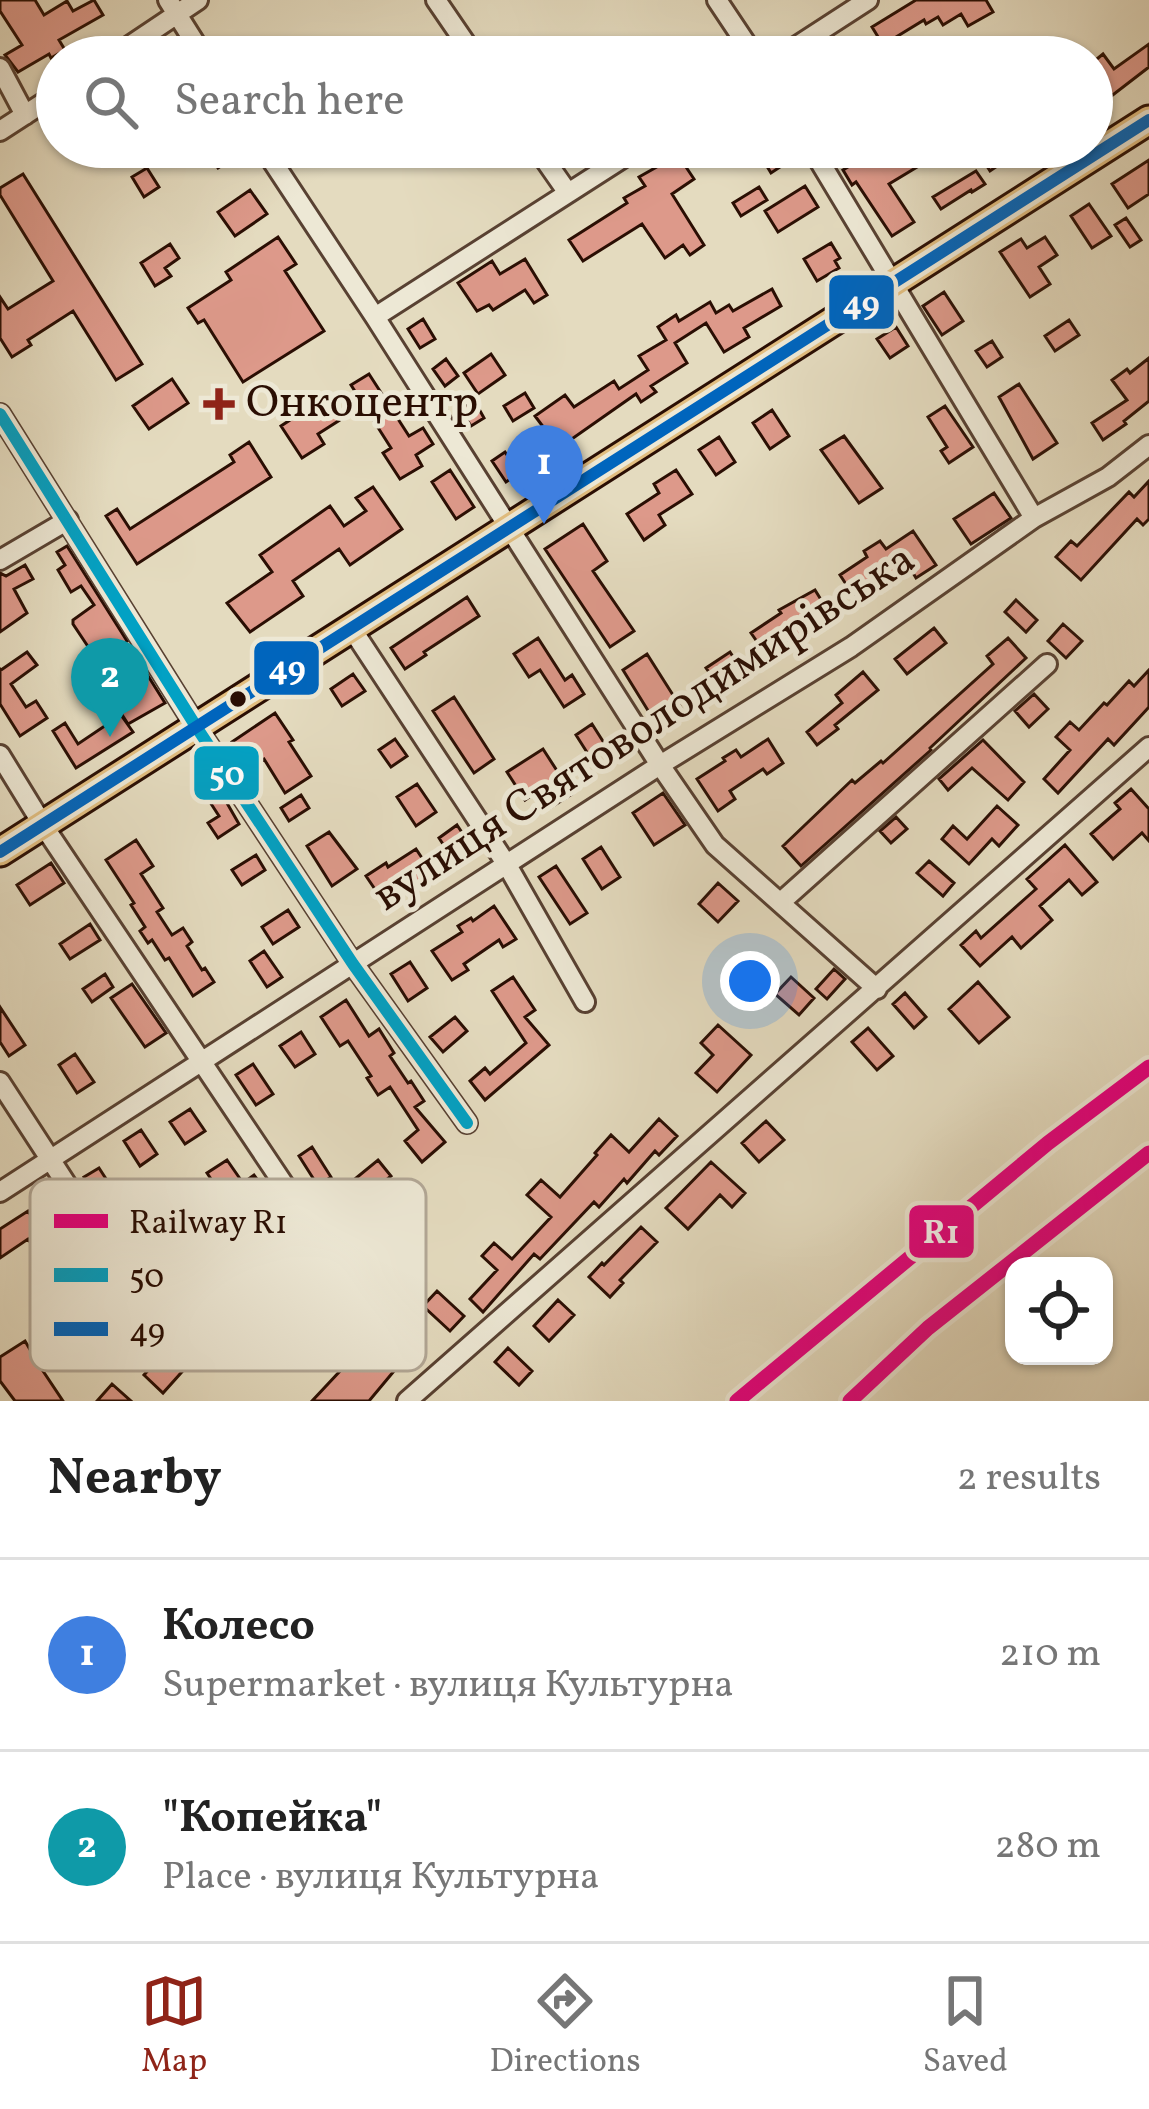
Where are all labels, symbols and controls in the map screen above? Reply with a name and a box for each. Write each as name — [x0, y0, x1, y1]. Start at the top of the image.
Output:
search box — [36, 36, 1113, 168]
icon: search — [78, 69, 144, 135]
text: Search here — [174, 71, 405, 134]
line badge: 49 — [827, 273, 896, 331]
text: 49 — [842, 283, 880, 329]
place label: Онкоцентр — [246, 373, 478, 436]
marker: Онкоцентр — [203, 388, 235, 420]
pin: 1 — [505, 425, 583, 524]
street label: вулиця Святоволодимирівська — [362, 530, 928, 928]
pin: 2 — [71, 638, 149, 737]
line badge: 49 — [252, 639, 321, 697]
text: 49 — [268, 648, 306, 694]
unlabelled marker — [227, 688, 249, 710]
line badge: 50 — [192, 744, 261, 802]
text: 50 — [209, 754, 245, 800]
your location — [720, 951, 780, 1011]
legend — [30, 1179, 426, 1371]
text: Railway R1 — [129, 1202, 288, 1248]
line badge: R1 — [907, 1203, 976, 1260]
text: R1 — [923, 1212, 959, 1258]
text: 50 — [129, 1256, 164, 1302]
map controls — [1005, 1257, 1113, 1365]
button: locate — [1005, 1257, 1113, 1365]
text: 49 — [129, 1310, 165, 1356]
text: Nearby — [48, 1444, 222, 1515]
text: 2 results — [957, 1452, 1101, 1506]
text: Колесо — [162, 1596, 315, 1659]
text: 1 — [79, 1628, 95, 1682]
text: 210 m — [999, 1628, 1101, 1682]
text: Supermarket · вулиця Культурна — [162, 1659, 734, 1713]
text: "Копейка" — [162, 1788, 382, 1851]
text: 2 — [77, 1820, 97, 1874]
text: 280 m — [994, 1820, 1101, 1874]
text: Place · вулиця Культурна — [162, 1851, 599, 1905]
tab: Map — [141, 1968, 207, 2086]
tab: Directions — [489, 1968, 641, 2086]
tab: Saved — [923, 1968, 1008, 2086]

